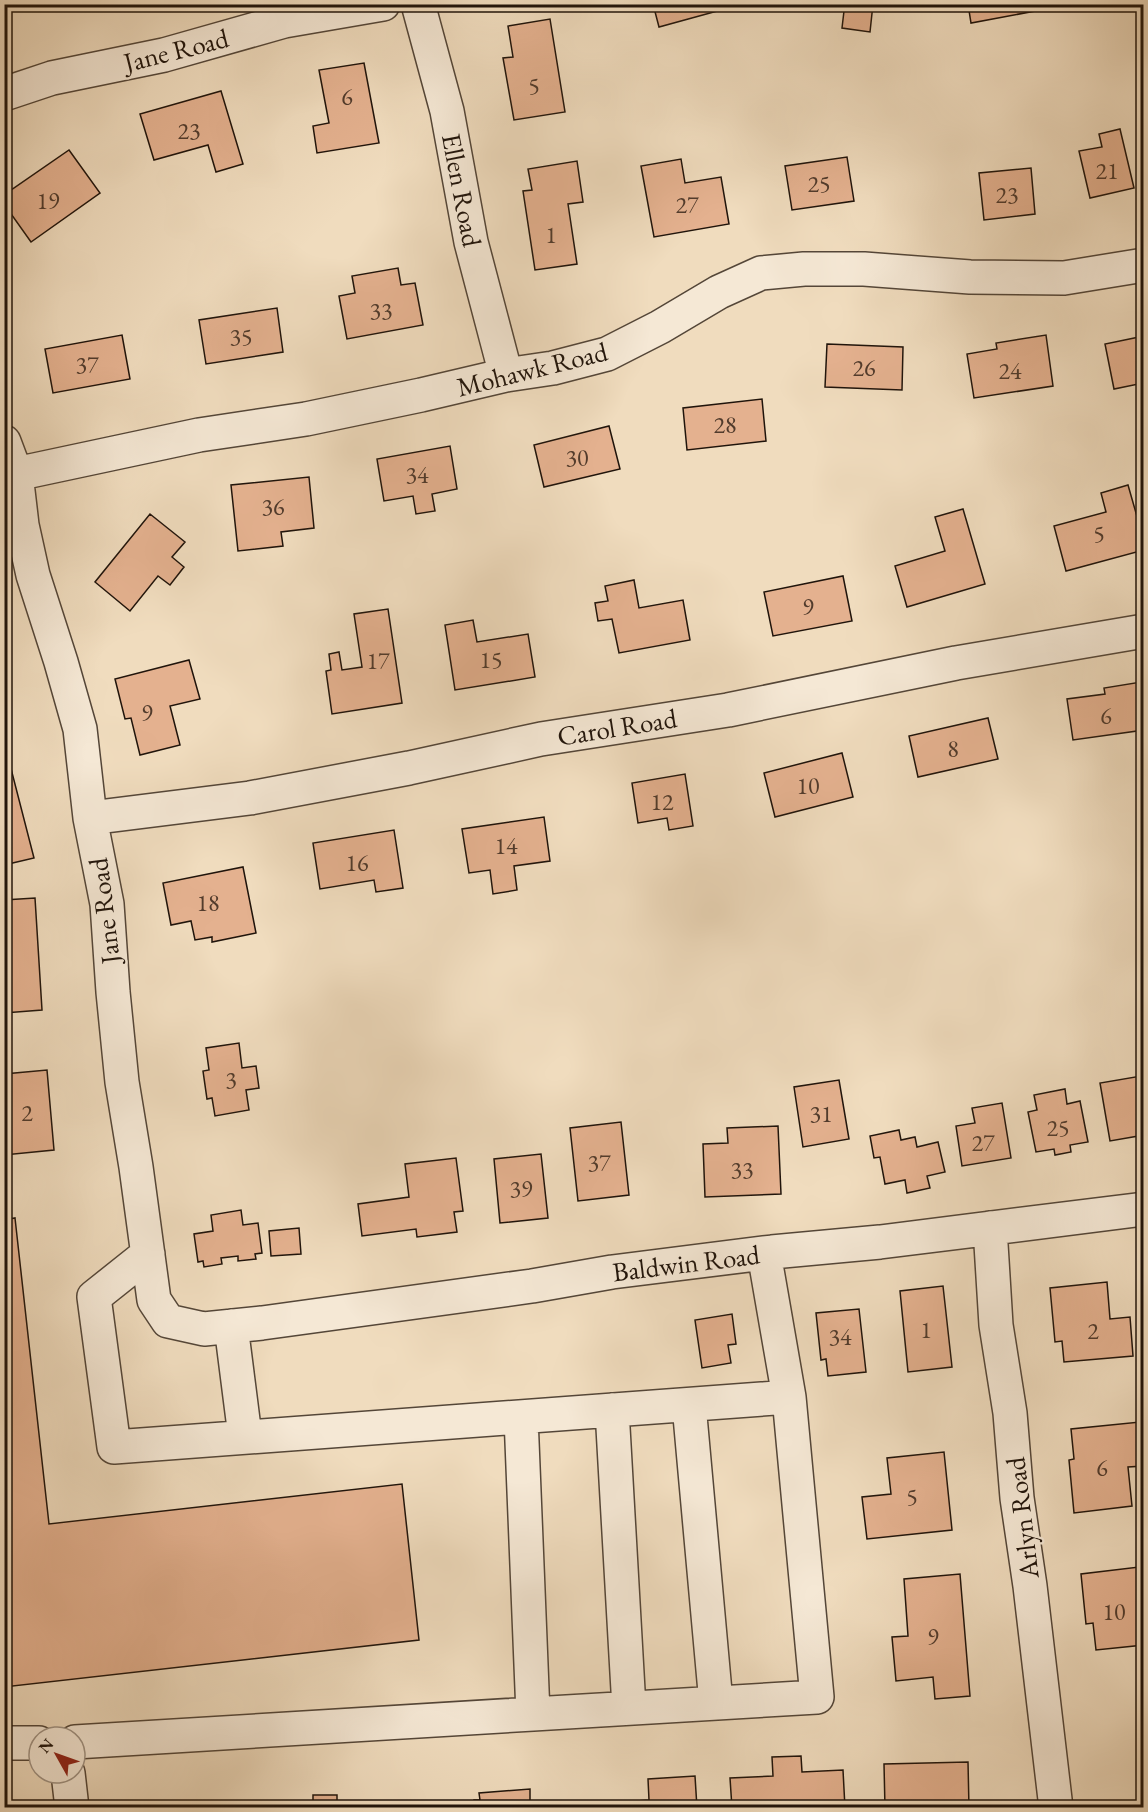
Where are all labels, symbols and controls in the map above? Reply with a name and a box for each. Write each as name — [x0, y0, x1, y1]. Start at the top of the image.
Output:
street label: Jane Road — [118, 20, 232, 80]
house number: 5 — [528, 70, 540, 101]
house number: 6 — [341, 81, 353, 112]
house number: 23 — [177, 115, 201, 146]
street label: Ellen Road — [434, 130, 490, 250]
house number: 21 — [1095, 155, 1119, 186]
house number: 25 — [807, 168, 831, 199]
house number: 23 — [995, 179, 1019, 210]
house number: 19 — [36, 185, 60, 216]
house number: 27 — [675, 189, 699, 220]
house number: 1 — [545, 219, 557, 250]
house number: 33 — [369, 295, 393, 326]
house number: 35 — [229, 321, 253, 352]
street label: Mohawk Road — [453, 333, 611, 405]
house number: 37 — [75, 349, 99, 380]
house number: 26 — [852, 352, 876, 383]
house number: 24 — [998, 355, 1022, 386]
house number: 28 — [713, 409, 737, 440]
house number: 30 — [565, 442, 589, 473]
house number: 34 — [405, 459, 429, 490]
house number: 36 — [261, 491, 285, 522]
house number: 5 — [1093, 518, 1105, 549]
house number: 9 — [802, 591, 814, 622]
house number: 15 — [479, 644, 503, 675]
house number: 17 — [366, 645, 390, 676]
house number: 9 — [141, 697, 153, 728]
street label: Carol Road — [555, 700, 679, 754]
house number: 6 — [1100, 700, 1112, 731]
house number: 8 — [947, 733, 959, 764]
house number: 10 — [796, 770, 820, 801]
house number: 12 — [650, 786, 674, 817]
house number: 14 — [494, 830, 518, 861]
house number: 16 — [345, 847, 369, 878]
street label: Jane Road — [80, 856, 128, 968]
house number: 18 — [196, 887, 220, 918]
house number: 3 — [225, 1064, 237, 1095]
house number: 2 — [21, 1097, 33, 1128]
house number: 31 — [809, 1098, 833, 1129]
house number: 25 — [1046, 1112, 1070, 1143]
house number: 27 — [971, 1127, 995, 1158]
house number: 37 — [587, 1147, 611, 1178]
house number: 33 — [730, 1154, 754, 1185]
house number: 39 — [509, 1173, 533, 1204]
street label: Baldwin Road — [610, 1237, 762, 1289]
house number: 1 — [920, 1314, 932, 1345]
house number: 2 — [1087, 1315, 1099, 1346]
house number: 34 — [828, 1321, 852, 1352]
house number: 6 — [1096, 1452, 1108, 1483]
street label: Arlyn Road — [997, 1455, 1047, 1582]
house number: 5 — [906, 1481, 918, 1512]
house number: 10 — [1102, 1596, 1126, 1627]
house number: 9 — [927, 1621, 939, 1652]
north arrow — [27, 1725, 87, 1785]
text: N — [34, 1734, 58, 1757]

